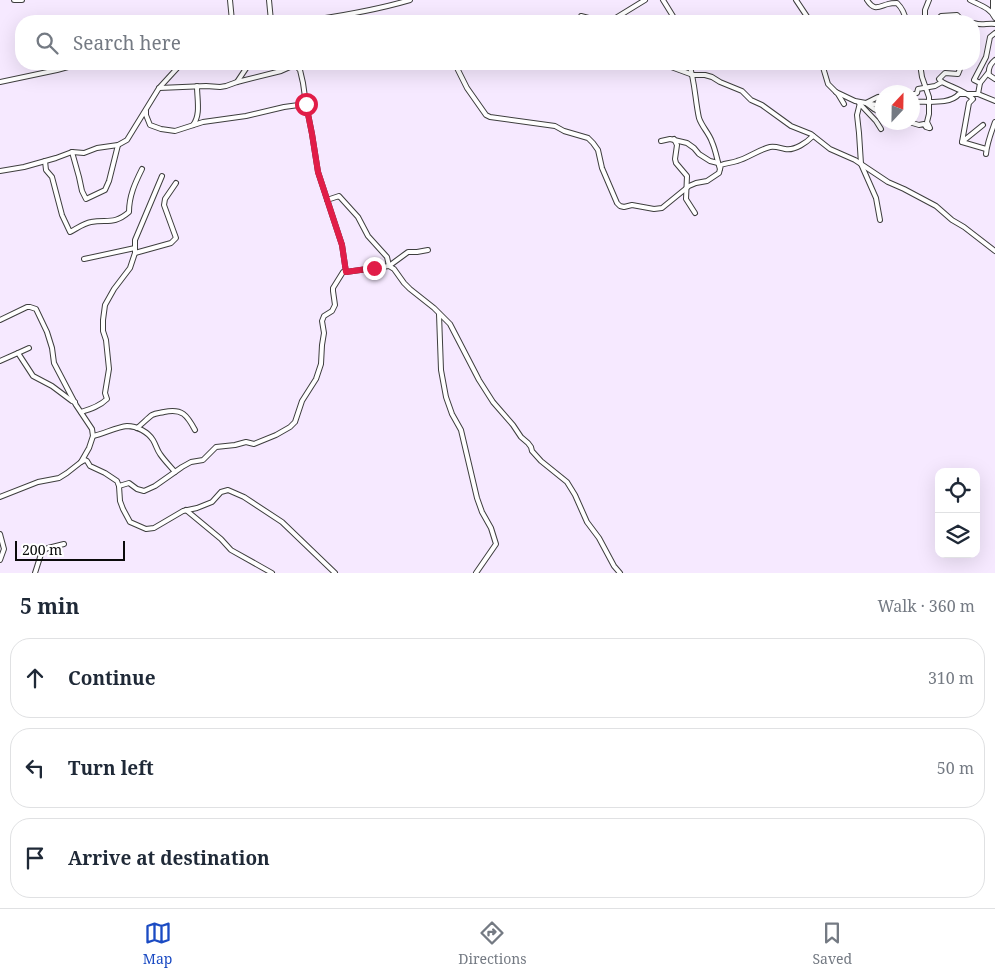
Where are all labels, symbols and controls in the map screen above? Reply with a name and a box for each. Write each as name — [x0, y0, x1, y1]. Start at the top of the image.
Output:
search box — [15, 15, 980, 70]
icon: search — [33, 29, 61, 57]
text: Search here — [73, 30, 181, 56]
north arrow — [875, 85, 920, 130]
route start — [295, 93, 318, 116]
route end — [363, 257, 386, 280]
map controls — [935, 468, 980, 558]
button: locate — [935, 468, 980, 513]
button: layers — [935, 513, 980, 558]
scale bar — [15, 538, 125, 561]
text: 200 m — [22, 540, 62, 559]
text: 5 min — [20, 592, 79, 620]
text: Walk · 360 m — [878, 595, 975, 617]
icon: ahead — [21, 664, 49, 692]
text: Continue — [68, 665, 156, 691]
text: 310 m — [928, 667, 974, 689]
icon: left — [21, 754, 49, 782]
text: Turn left — [68, 755, 154, 781]
text: 50 m — [937, 757, 974, 779]
icon: arrive — [21, 844, 49, 872]
text: Arrive at destination — [68, 845, 270, 871]
tab: Map — [143, 919, 172, 968]
tab: Directions — [458, 919, 527, 968]
tab: Saved — [812, 919, 852, 968]

